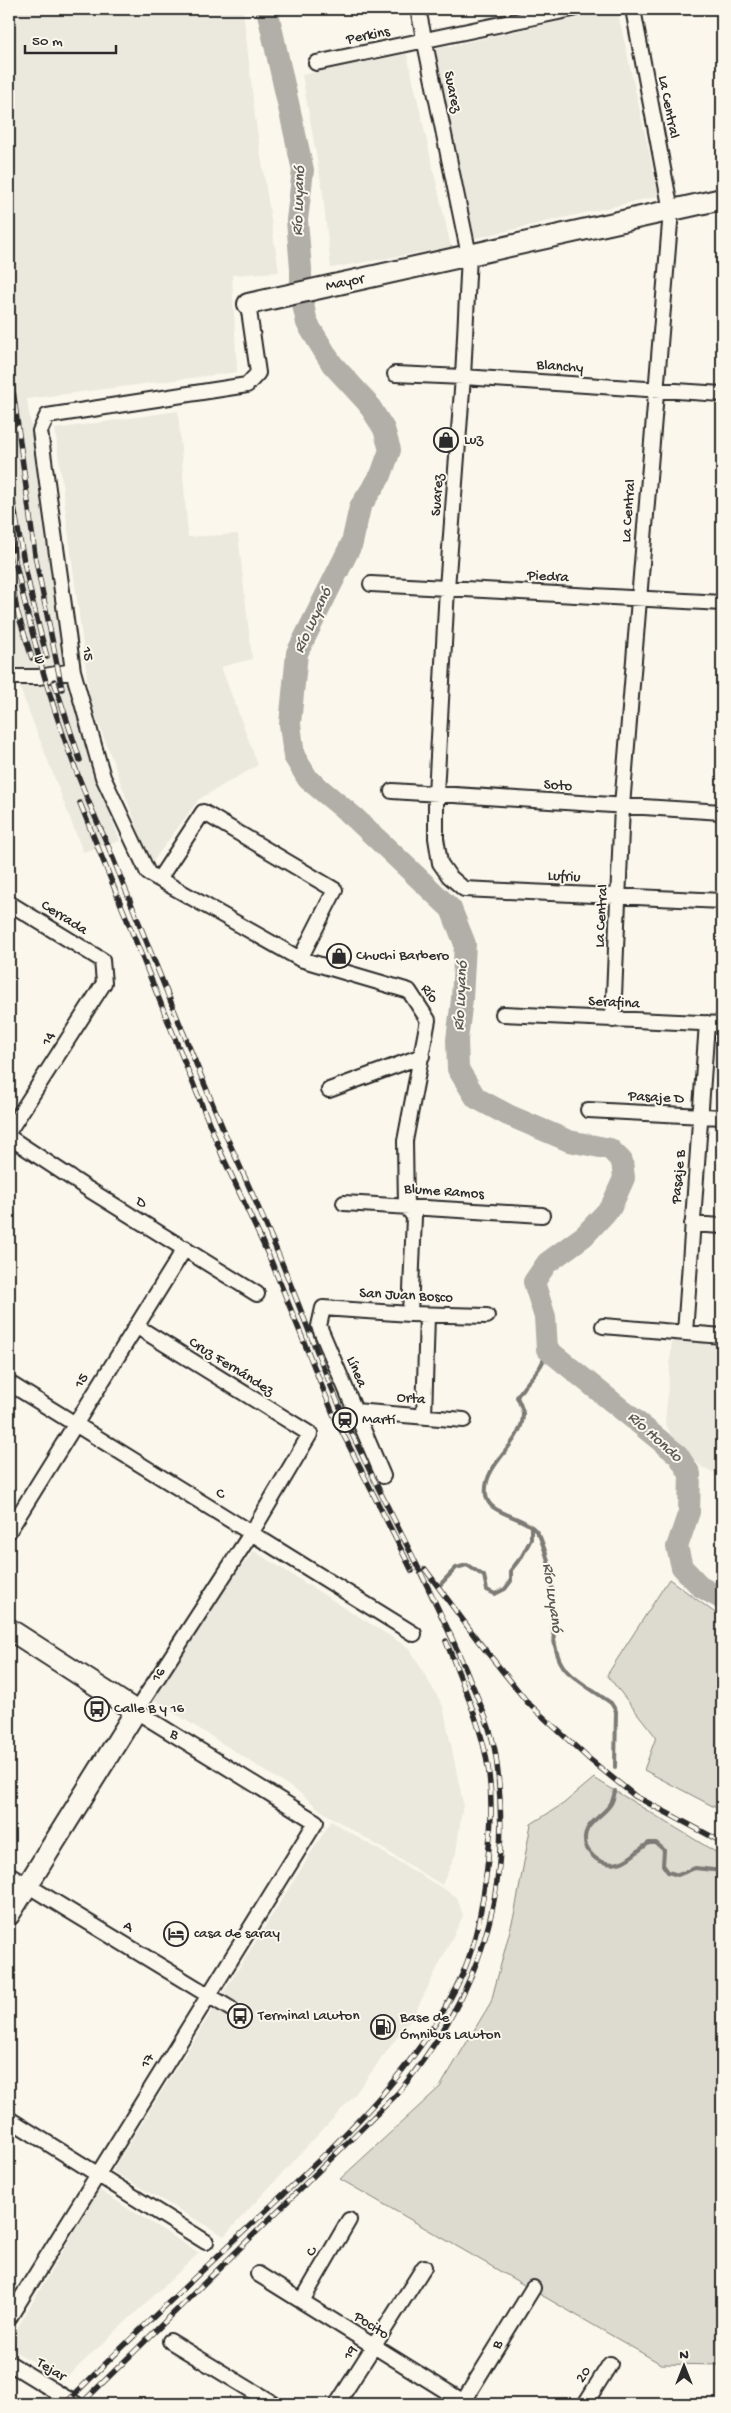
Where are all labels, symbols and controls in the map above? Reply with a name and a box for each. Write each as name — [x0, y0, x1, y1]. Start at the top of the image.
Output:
scale bar — [25, 22, 116, 54]
street label: Perkins — [344, 23, 392, 49]
text: 50 m — [32, 33, 63, 51]
street label: Suarez — [439, 70, 465, 115]
street label: La Central — [653, 74, 683, 140]
water label: Río Luyanó — [289, 165, 311, 236]
street label: Mayor — [324, 270, 368, 296]
street label: Blanchy — [535, 356, 585, 378]
shop icon: Luz — [433, 427, 459, 453]
place label: Luz — [464, 431, 484, 449]
street label: Suarez — [428, 473, 448, 517]
street label: La Central — [618, 479, 640, 543]
street label: Piedra — [526, 567, 570, 587]
water label: Río Luyanó — [291, 585, 338, 657]
street label: 15 — [77, 645, 97, 662]
street label: E — [33, 650, 46, 670]
street label: Soto — [543, 776, 573, 796]
street label: Lufriu — [547, 867, 581, 887]
street label: La Central — [591, 884, 613, 948]
street label: Cerrada — [37, 897, 91, 940]
shop icon: Chuchi Barbero — [326, 943, 352, 969]
place label: Chuchi Barbero — [356, 947, 449, 965]
water label: Río Luyanó — [451, 960, 473, 1031]
street label: Río — [416, 981, 442, 1007]
street label: Serafina — [588, 993, 641, 1013]
street label: 14 — [37, 1029, 60, 1050]
street label: Pasaje D — [627, 1087, 685, 1108]
street label: Pasaje B — [668, 1149, 690, 1206]
street label: Blume Ramos — [402, 1180, 485, 1204]
street label: D — [131, 1192, 150, 1213]
street label: San Juan Bosco — [359, 1285, 454, 1307]
street label: Cruz Fernández — [185, 1334, 277, 1401]
street label: Línea — [341, 1354, 371, 1391]
street label: 15 — [70, 1370, 93, 1393]
street label: Orta — [396, 1389, 427, 1409]
station icon: Martí — [332, 1407, 358, 1433]
water label: Río Hondo — [623, 1409, 686, 1468]
place label: Martí — [362, 1411, 396, 1429]
street label: C — [212, 1484, 229, 1504]
water label: Río Luyanó — [537, 1562, 565, 1635]
street label: 16 — [147, 1664, 170, 1686]
bus stop icon: Calle B y 16 — [84, 1696, 110, 1722]
place label: Calle B y 16 — [114, 1700, 185, 1718]
street label: B — [165, 1725, 182, 1745]
street label: A — [120, 1917, 137, 1938]
hotel icon: casa de saray — [163, 1921, 189, 1947]
place label: casa de saray — [194, 1925, 280, 1943]
bus stop icon: Terminal Lawton — [227, 2003, 253, 2029]
place label: Terminal Lawton — [257, 2007, 360, 2025]
place label: Base de Ómnibus Lawton — [399, 2009, 501, 2044]
fuel station icon: Base de Ómnibus Lawton — [370, 2014, 396, 2040]
street label: 17 — [136, 2049, 160, 2072]
street label: C — [302, 2243, 322, 2260]
street label: Pocito — [349, 2307, 392, 2344]
street label: B — [488, 2337, 508, 2354]
north arrow — [658, 2340, 708, 2390]
street label: 19 — [339, 2342, 363, 2364]
text: N — [679, 2347, 689, 2364]
street label: Tejar — [32, 2353, 71, 2387]
street label: 20 — [572, 2363, 596, 2387]

